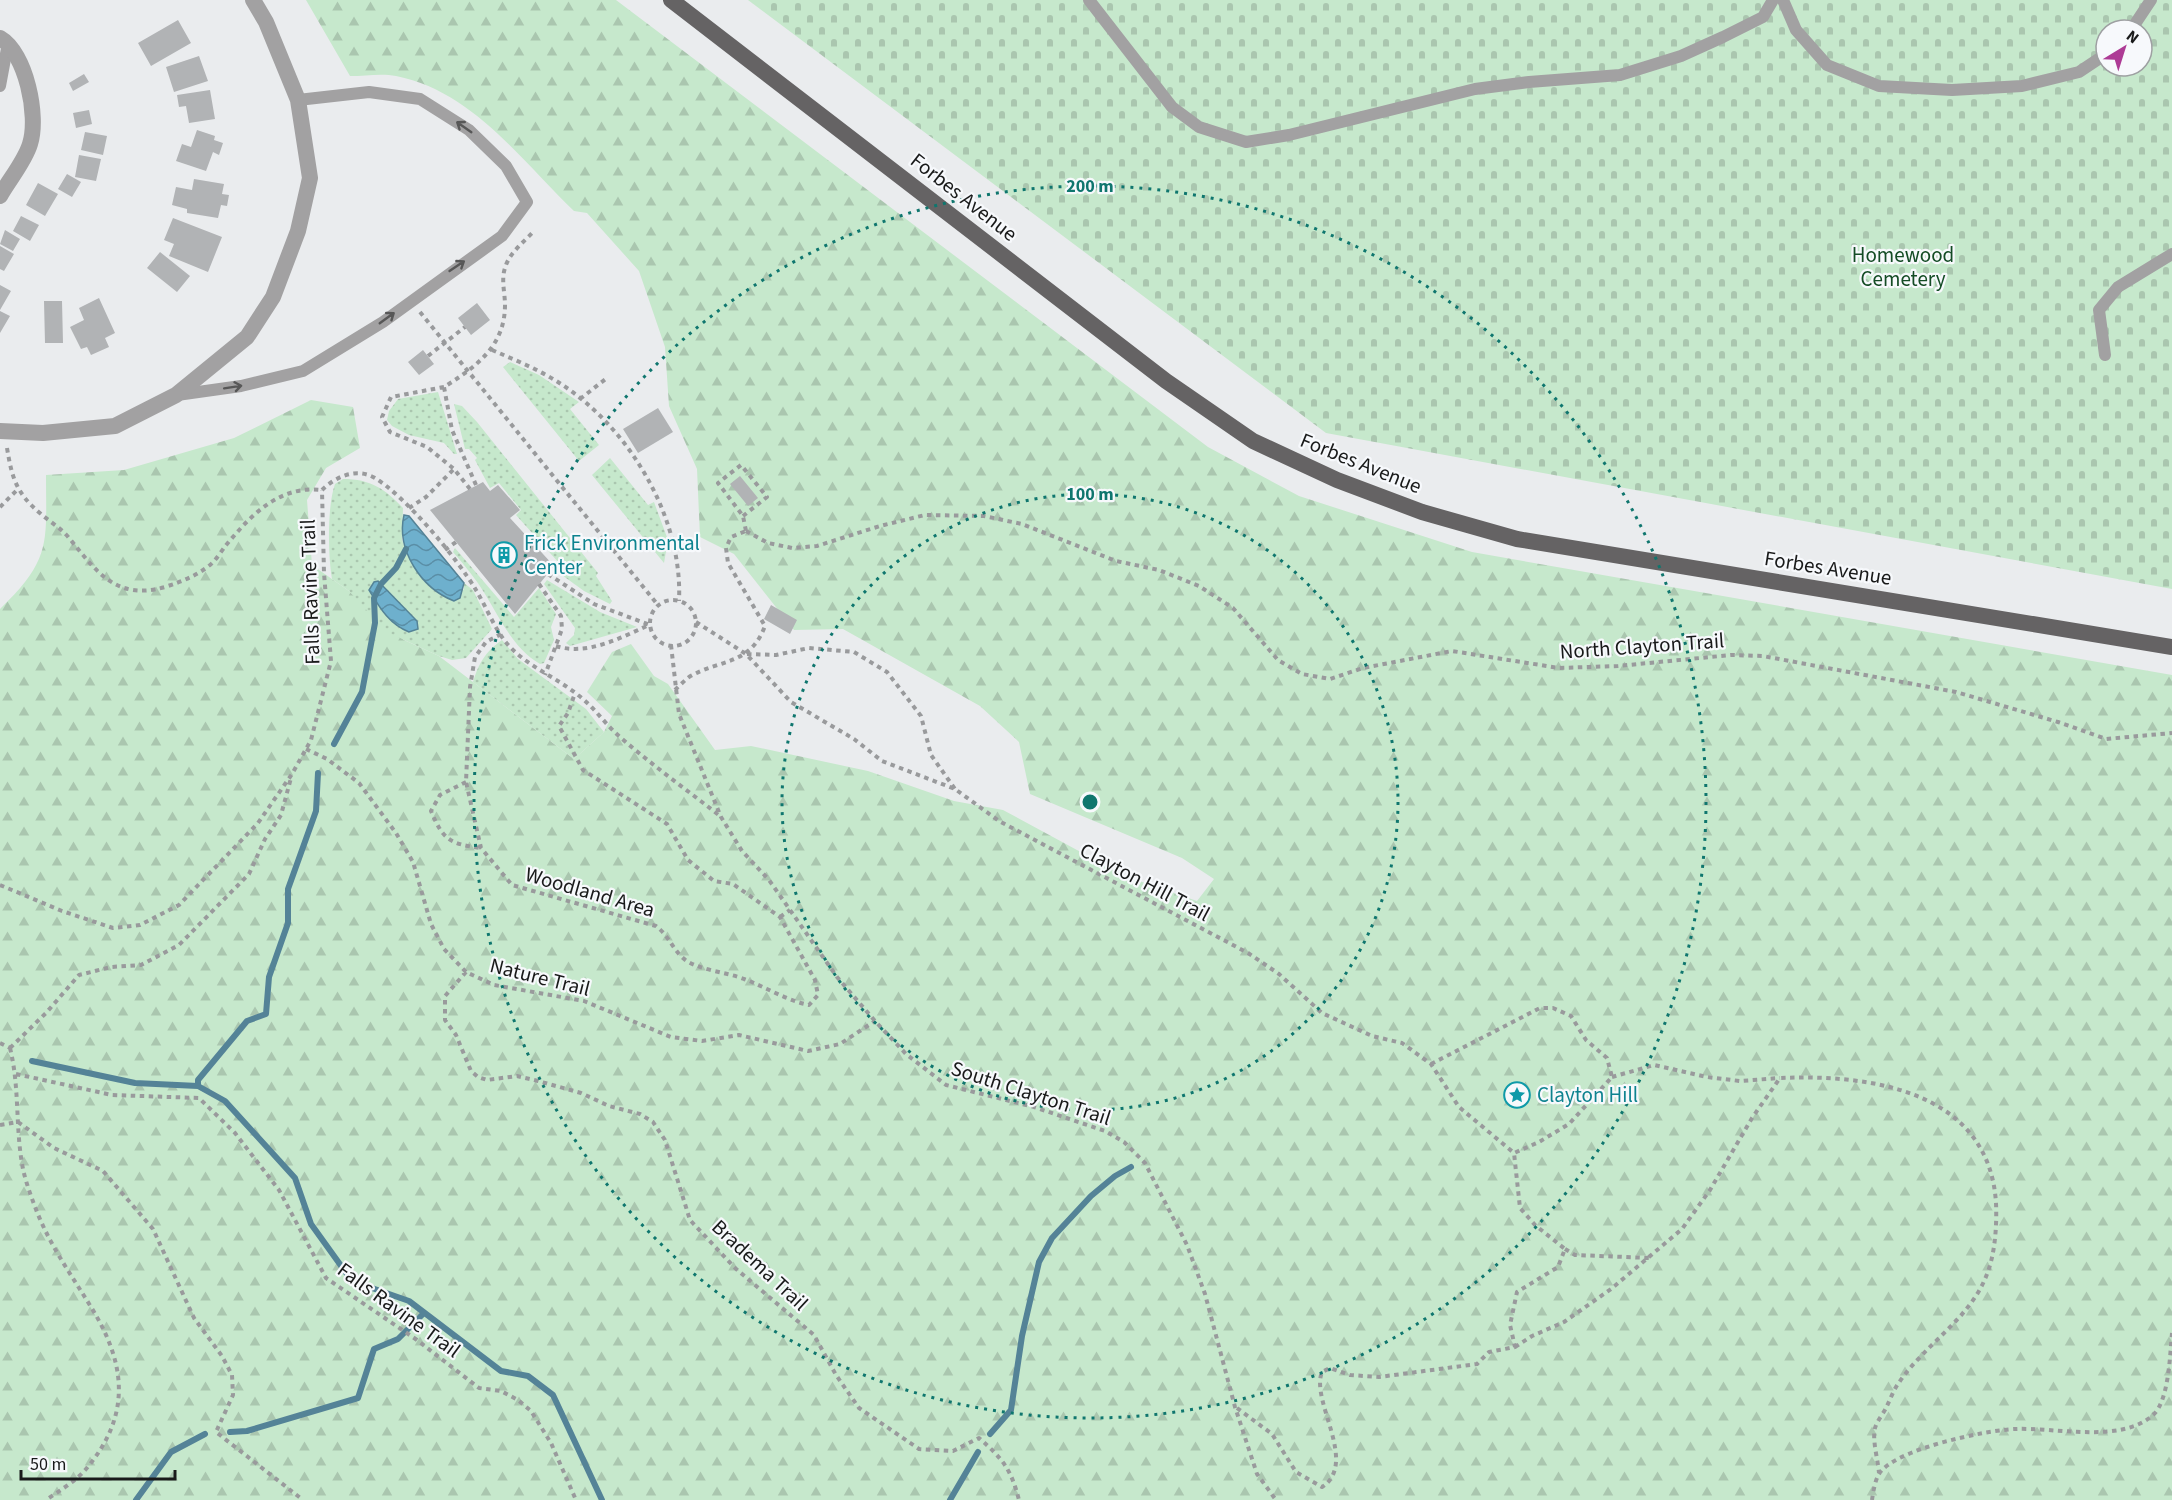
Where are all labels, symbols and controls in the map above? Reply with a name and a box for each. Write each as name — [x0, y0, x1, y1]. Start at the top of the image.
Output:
north arrow — [2094, 18, 2154, 78]
text: N — [2122, 25, 2144, 49]
one-way arrow — [456, 121, 472, 133]
street label: Forbes Avenue — [904, 146, 1024, 248]
text: 200 m — [1066, 174, 1114, 199]
park label: Homewood Cemetery — [1852, 240, 1954, 294]
one-way arrow — [449, 260, 465, 272]
one-way arrow — [379, 312, 395, 324]
one-way arrow — [223, 381, 243, 392]
street label: Forbes Avenue — [1296, 425, 1426, 501]
text: 100 m — [1066, 482, 1114, 507]
street label: Falls Ravine Trail — [292, 519, 328, 665]
place label: Frick Environmental Center — [524, 528, 700, 582]
building icon: Frick Environmental Center — [489, 540, 519, 570]
street label: Forbes Avenue — [1762, 543, 1894, 593]
street label: North Clayton Trail — [1559, 625, 1725, 667]
centre of rings — [1080, 792, 1100, 812]
street label: Clayton Hill Trail — [1075, 835, 1215, 929]
street label: Woodland Area — [522, 859, 658, 925]
street label: Nature Trail — [487, 950, 593, 1004]
street label: South Clayton Trail — [947, 1053, 1115, 1133]
place icon: Clayton Hill — [1502, 1080, 1532, 1110]
place label: Clayton Hill — [1537, 1080, 1638, 1110]
street label: Bradema Trail — [705, 1212, 815, 1318]
street label: Falls Ravine Trail — [331, 1255, 467, 1365]
scale bar — [21, 1443, 176, 1481]
text: 50 m — [30, 1452, 66, 1477]

